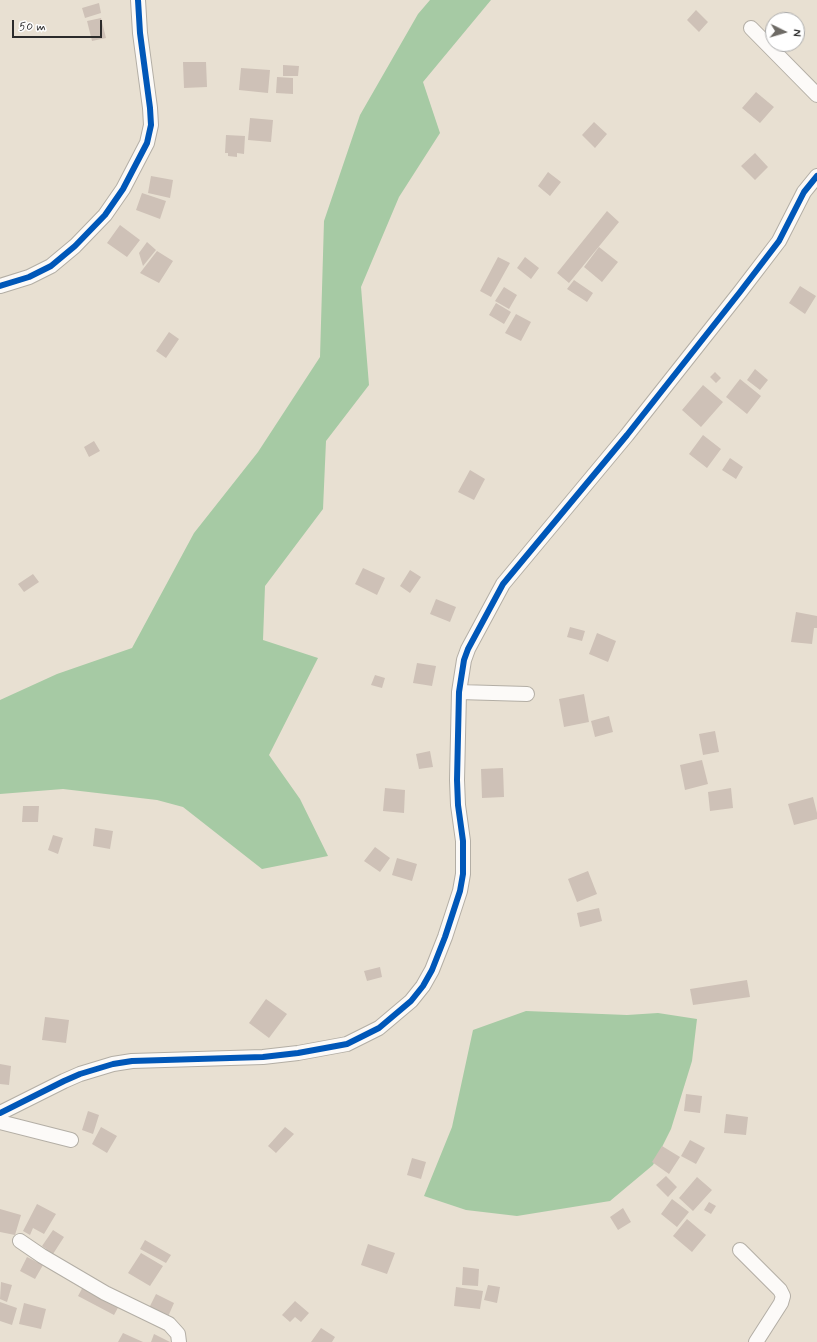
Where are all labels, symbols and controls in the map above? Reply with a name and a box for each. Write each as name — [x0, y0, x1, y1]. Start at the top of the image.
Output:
scale bar — [14, 12, 104, 38]
north arrow — [765, 12, 805, 52]
text: 50 m — [19, 19, 46, 35]
text: N — [789, 29, 803, 37]

